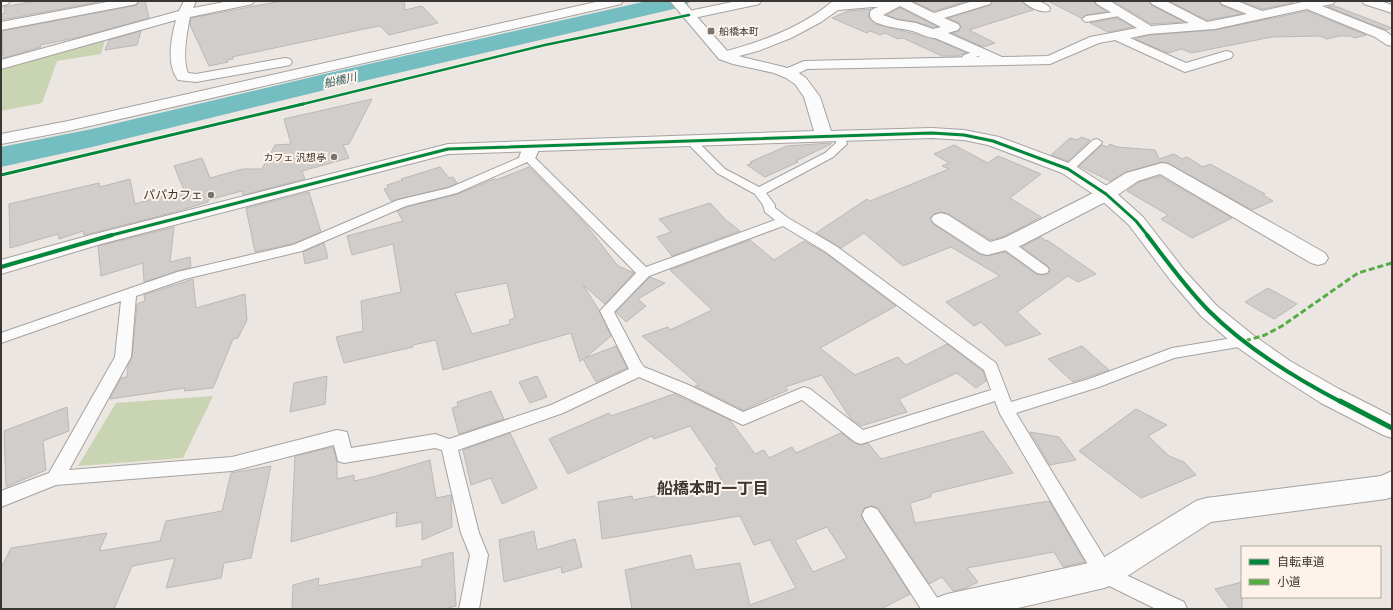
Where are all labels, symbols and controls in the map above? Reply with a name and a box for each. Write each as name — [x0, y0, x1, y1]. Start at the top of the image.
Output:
place label: 船橋本町 — [719, 25, 759, 38]
marker: 船橋本町 — [706, 26, 716, 36]
water label: 船橋川 — [322, 69, 359, 91]
place label: カフェ 汎想亭 — [263, 151, 326, 164]
marker: カフェ 汎想亭 — [329, 152, 339, 162]
place label: パパカフェ — [143, 187, 203, 203]
marker: パパカフェ — [206, 190, 216, 200]
district label: 船橋本町一丁目 — [657, 478, 769, 499]
legend — [1241, 546, 1381, 598]
text: 自転車道 — [1277, 554, 1325, 570]
text: 小道 — [1277, 574, 1301, 590]

